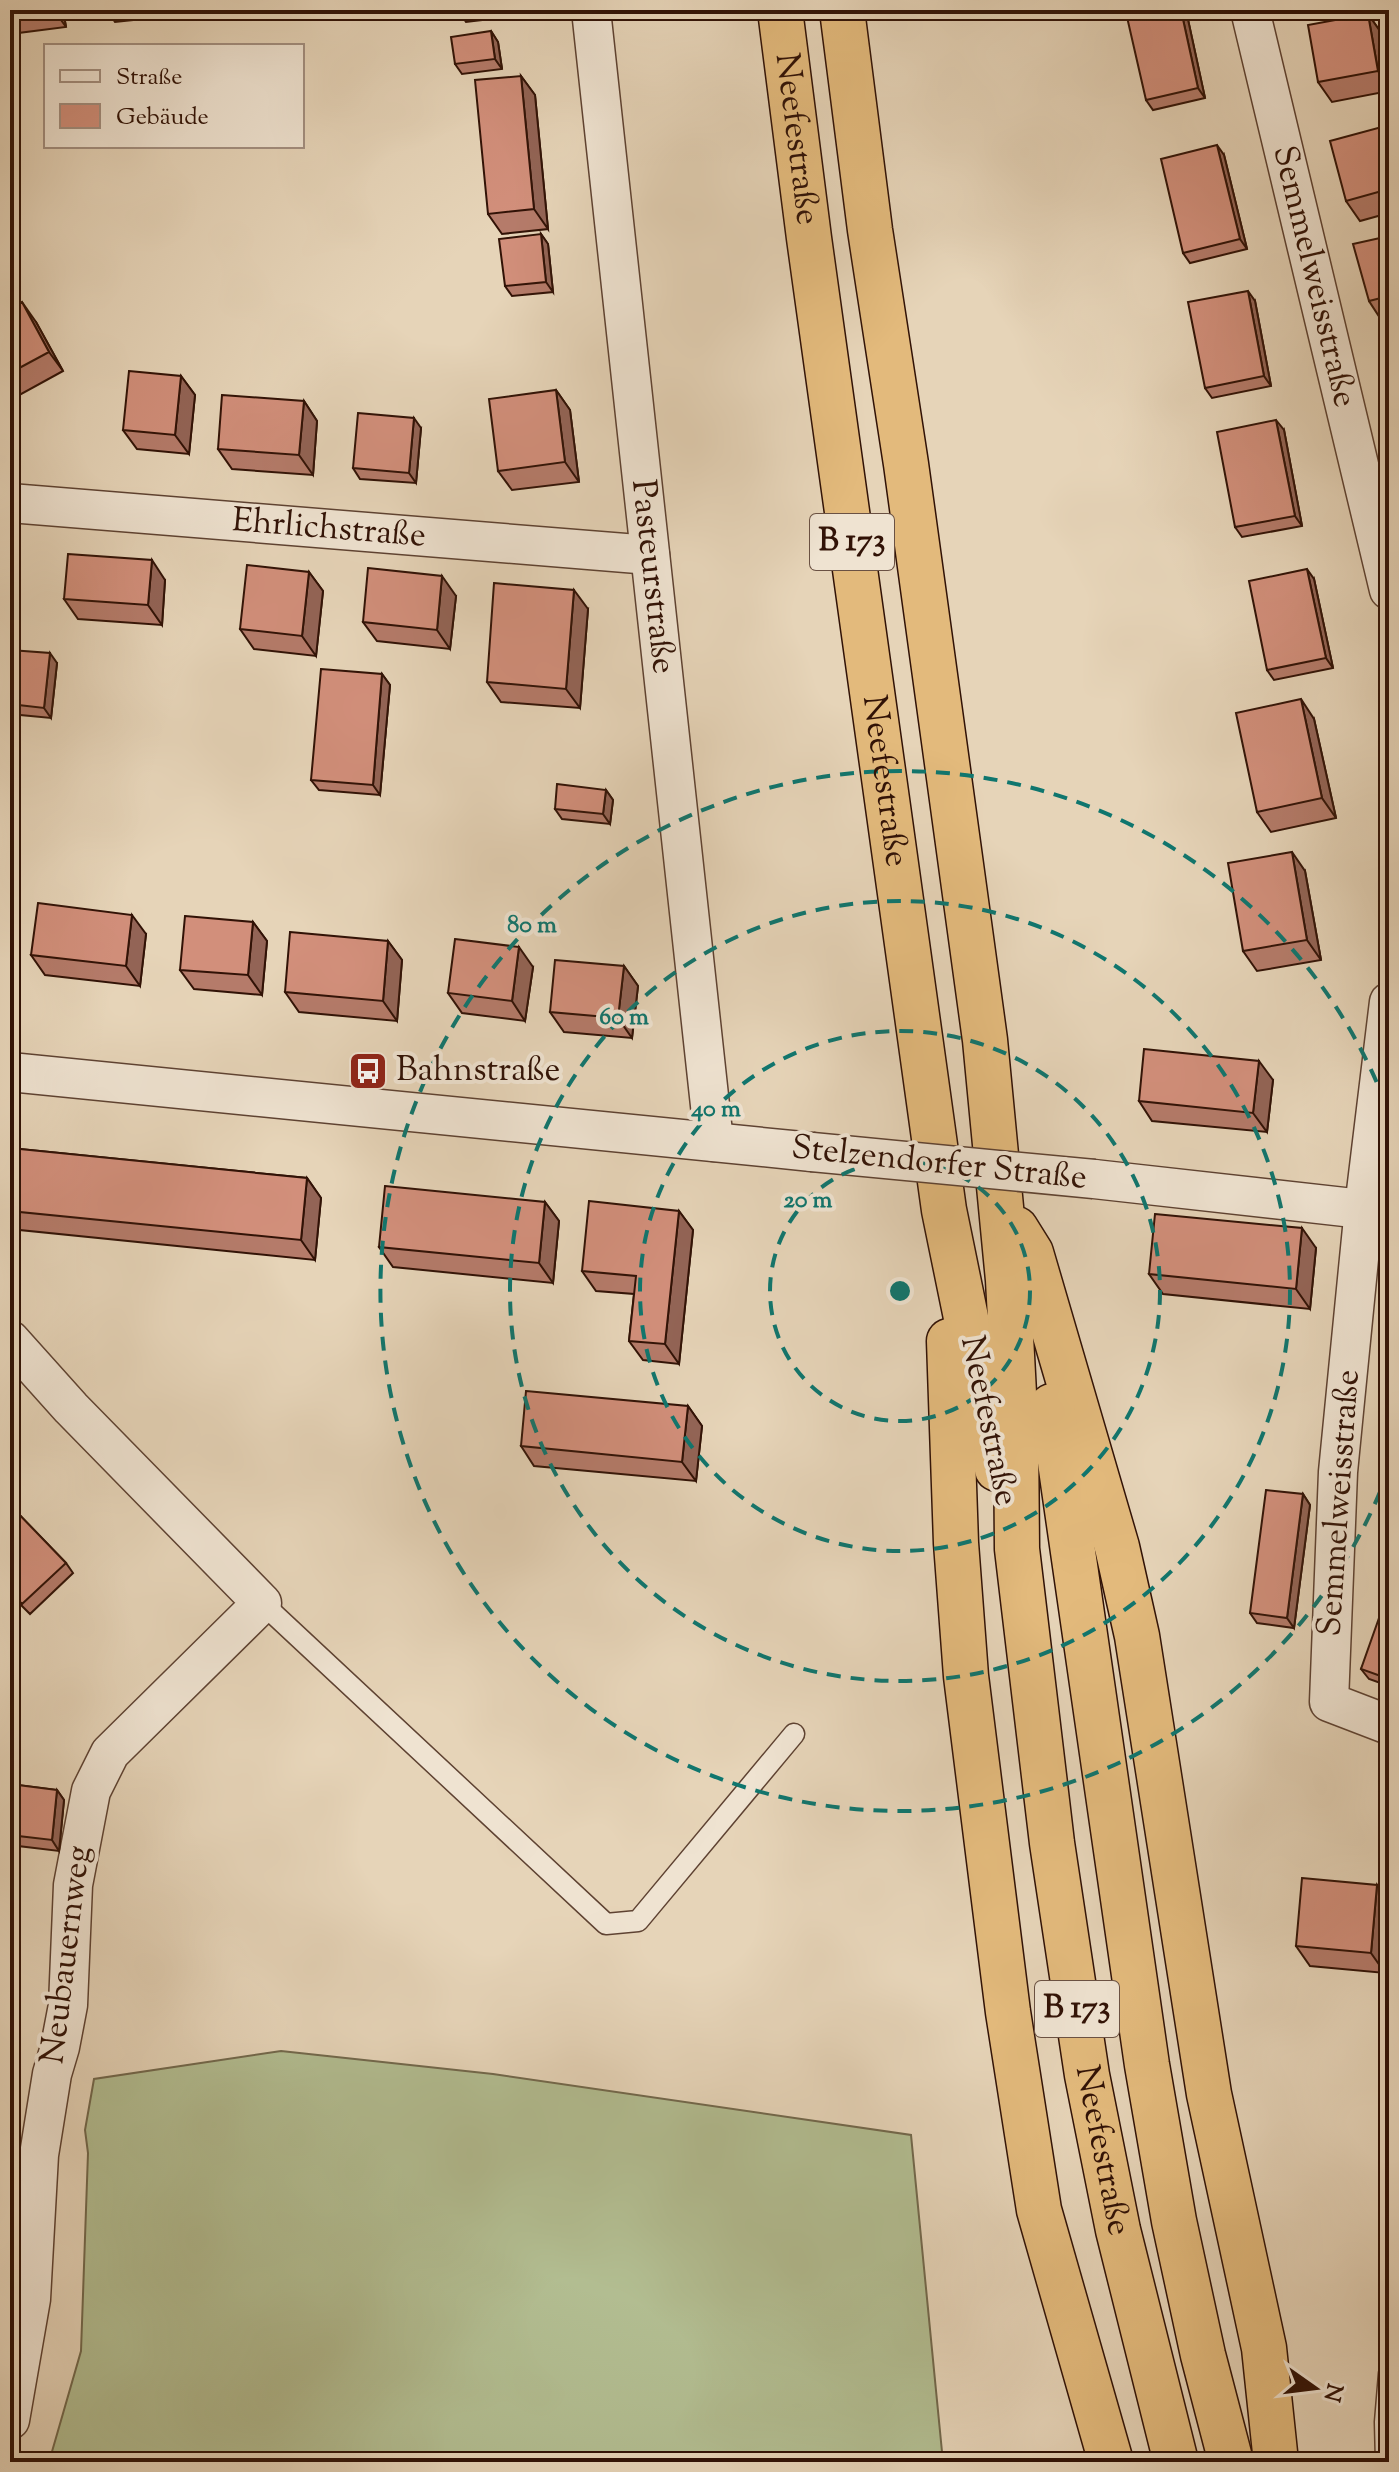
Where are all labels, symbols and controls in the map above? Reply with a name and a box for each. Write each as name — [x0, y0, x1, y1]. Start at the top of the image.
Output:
legend — [44, 44, 304, 148]
street label: Neefestraße — [761, 50, 832, 228]
text: Straße — [116, 61, 182, 95]
text: Gebäude — [116, 101, 209, 135]
street label: Semmelweisstraße — [1259, 141, 1369, 412]
street label: Pasteurstraße — [618, 477, 687, 676]
street label: Ehrlichstraße — [230, 497, 428, 561]
road number: B 173 — [810, 514, 894, 570]
street label: Neefestraße — [848, 692, 921, 870]
text: 80 m — [507, 909, 557, 943]
text: 60 m — [599, 1001, 649, 1035]
place label: Bahnstraße — [396, 1047, 560, 1096]
bus stop icon: Bahnstraße — [347, 1050, 389, 1092]
text: 40 m — [690, 1093, 741, 1127]
street label: Stelzendorfer Straße — [789, 1124, 1089, 1204]
text: 20 m — [784, 1184, 833, 1218]
centre of rings — [886, 1277, 914, 1305]
street label: Neefestraße — [946, 1332, 1030, 1510]
street label: Semmelweisstraße — [1306, 1368, 1374, 1638]
street label: Neubauernweg — [29, 1843, 105, 2067]
road number: B 173 — [1035, 1981, 1119, 2037]
street label: Neefestraße — [1061, 2061, 1143, 2240]
north arrow — [1275, 2348, 1355, 2428]
text: N — [1314, 2380, 1349, 2405]

